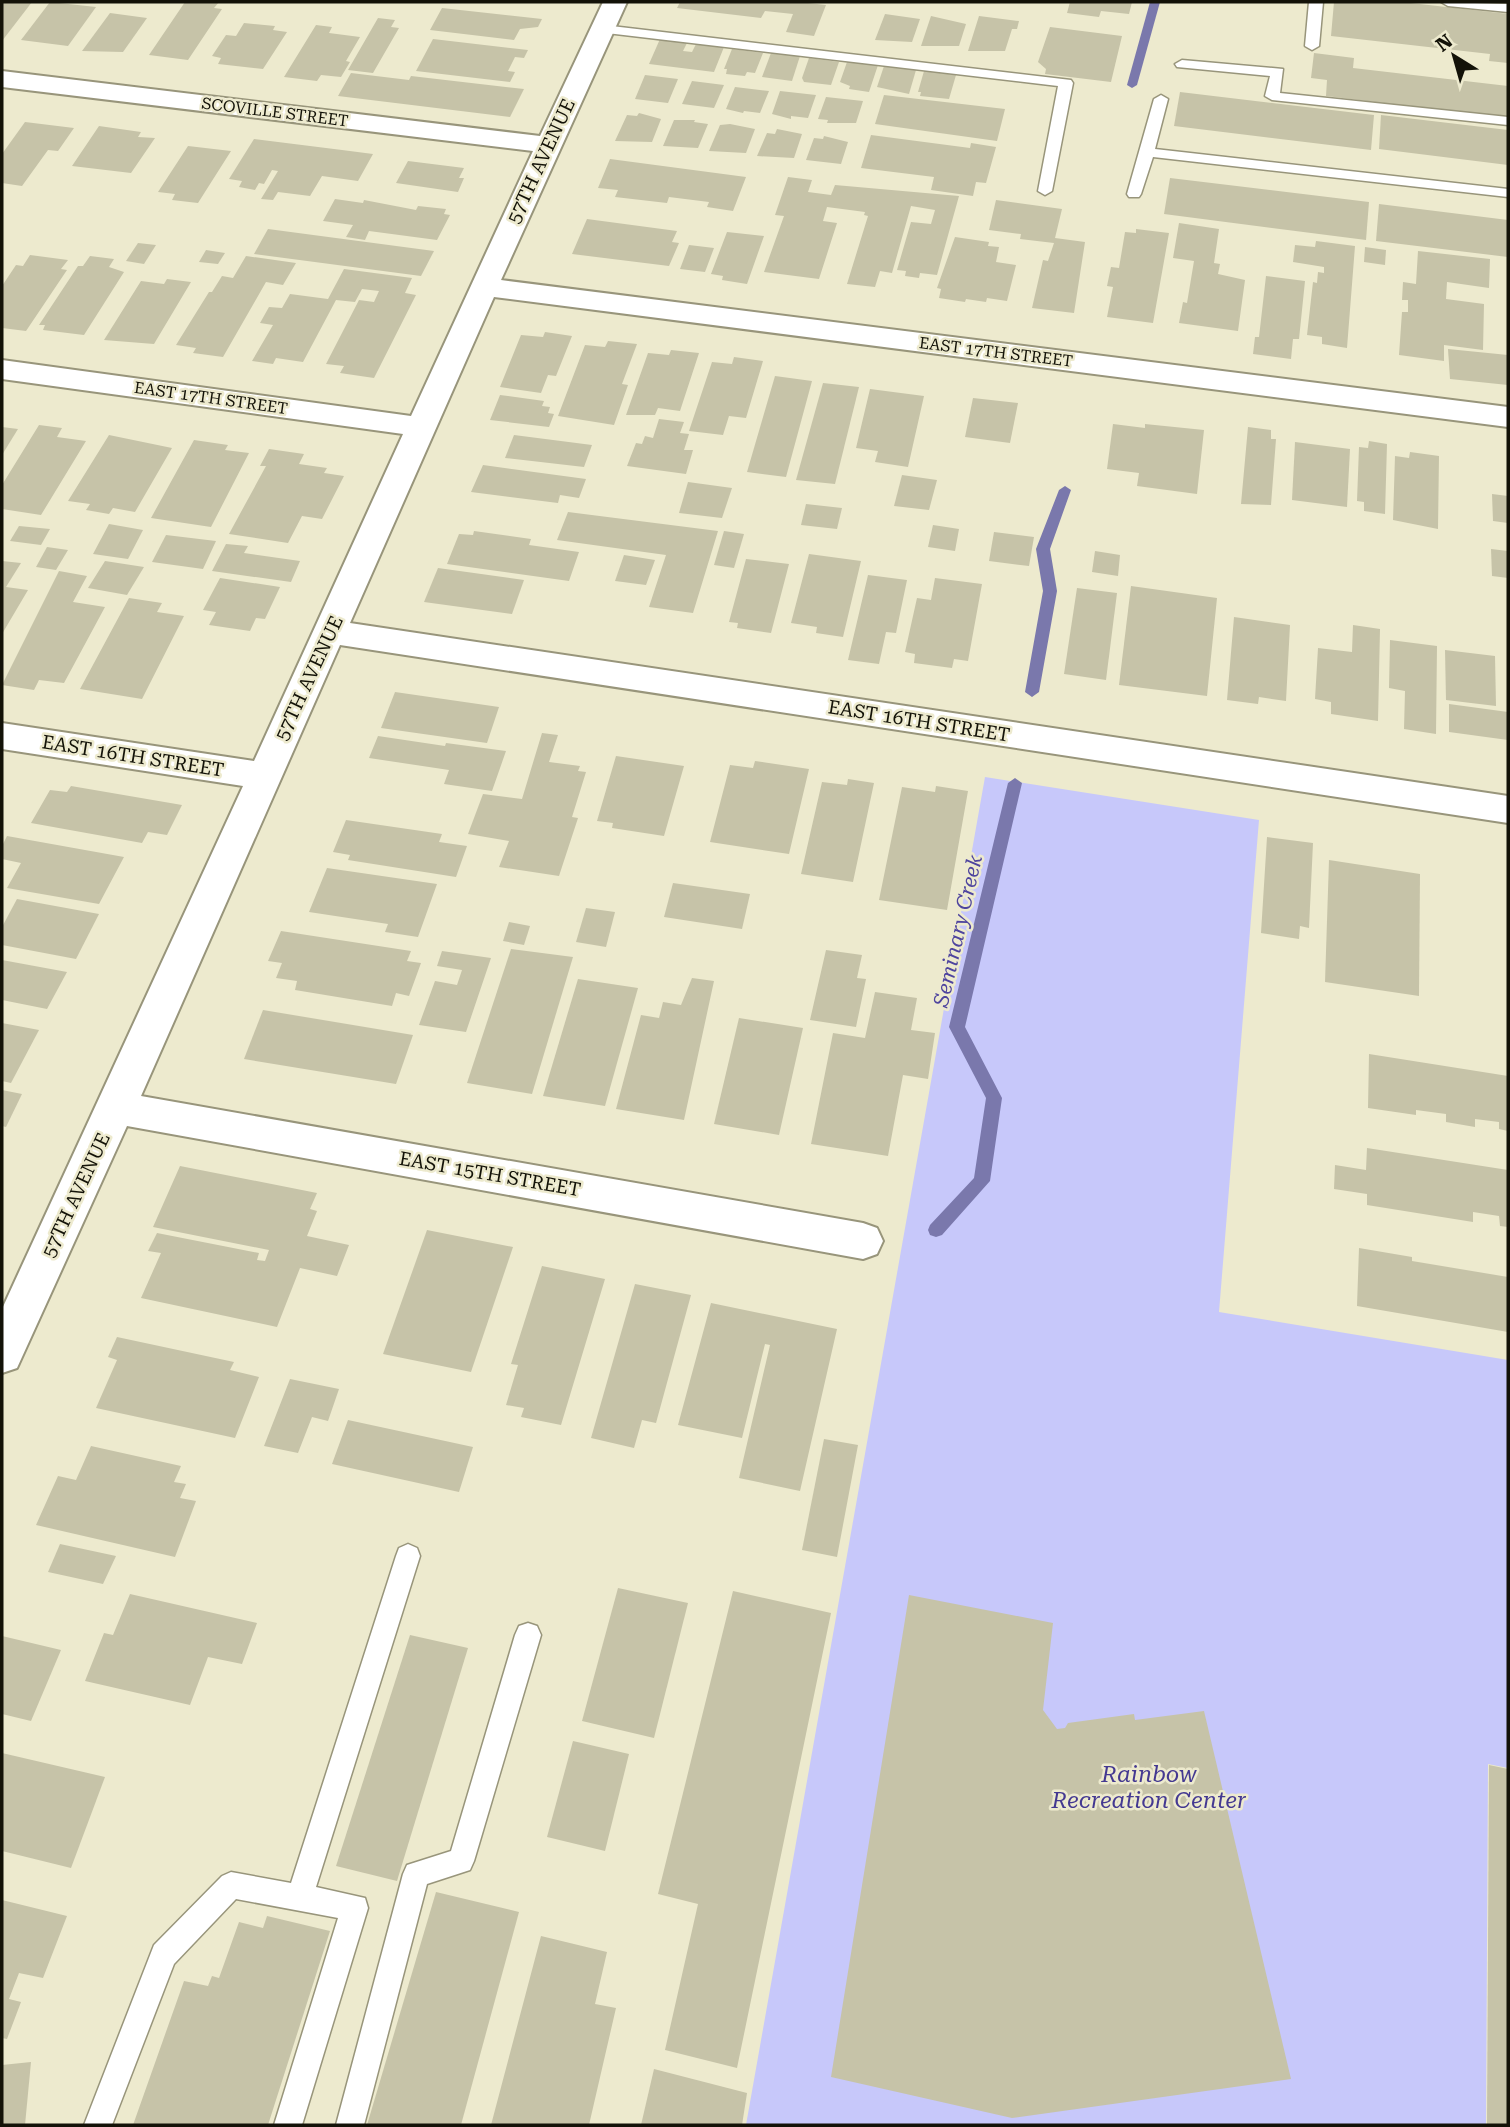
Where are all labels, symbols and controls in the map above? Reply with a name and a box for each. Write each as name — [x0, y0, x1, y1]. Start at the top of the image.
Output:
north arrow — [1419, 21, 1489, 91]
text: N — [1431, 29, 1457, 56]
street label: SCOVILLE STREET — [201, 94, 350, 130]
street label: 57TH AVENUE — [502, 95, 580, 227]
street label: EAST 17TH STREET — [918, 333, 1074, 371]
street label: EAST 17TH STREET — [133, 378, 289, 418]
street label: 57TH AVENUE — [270, 612, 348, 744]
street label: EAST 16TH STREET — [826, 695, 1012, 747]
street label: EAST 16TH STREET — [40, 730, 226, 782]
water label: Seminary Creek — [929, 852, 987, 1010]
street label: 57TH AVENUE — [37, 1129, 115, 1261]
street label: EAST 15TH STREET — [397, 1147, 583, 1201]
park label: Rainbow Recreation Center — [1050, 1761, 1247, 1814]

